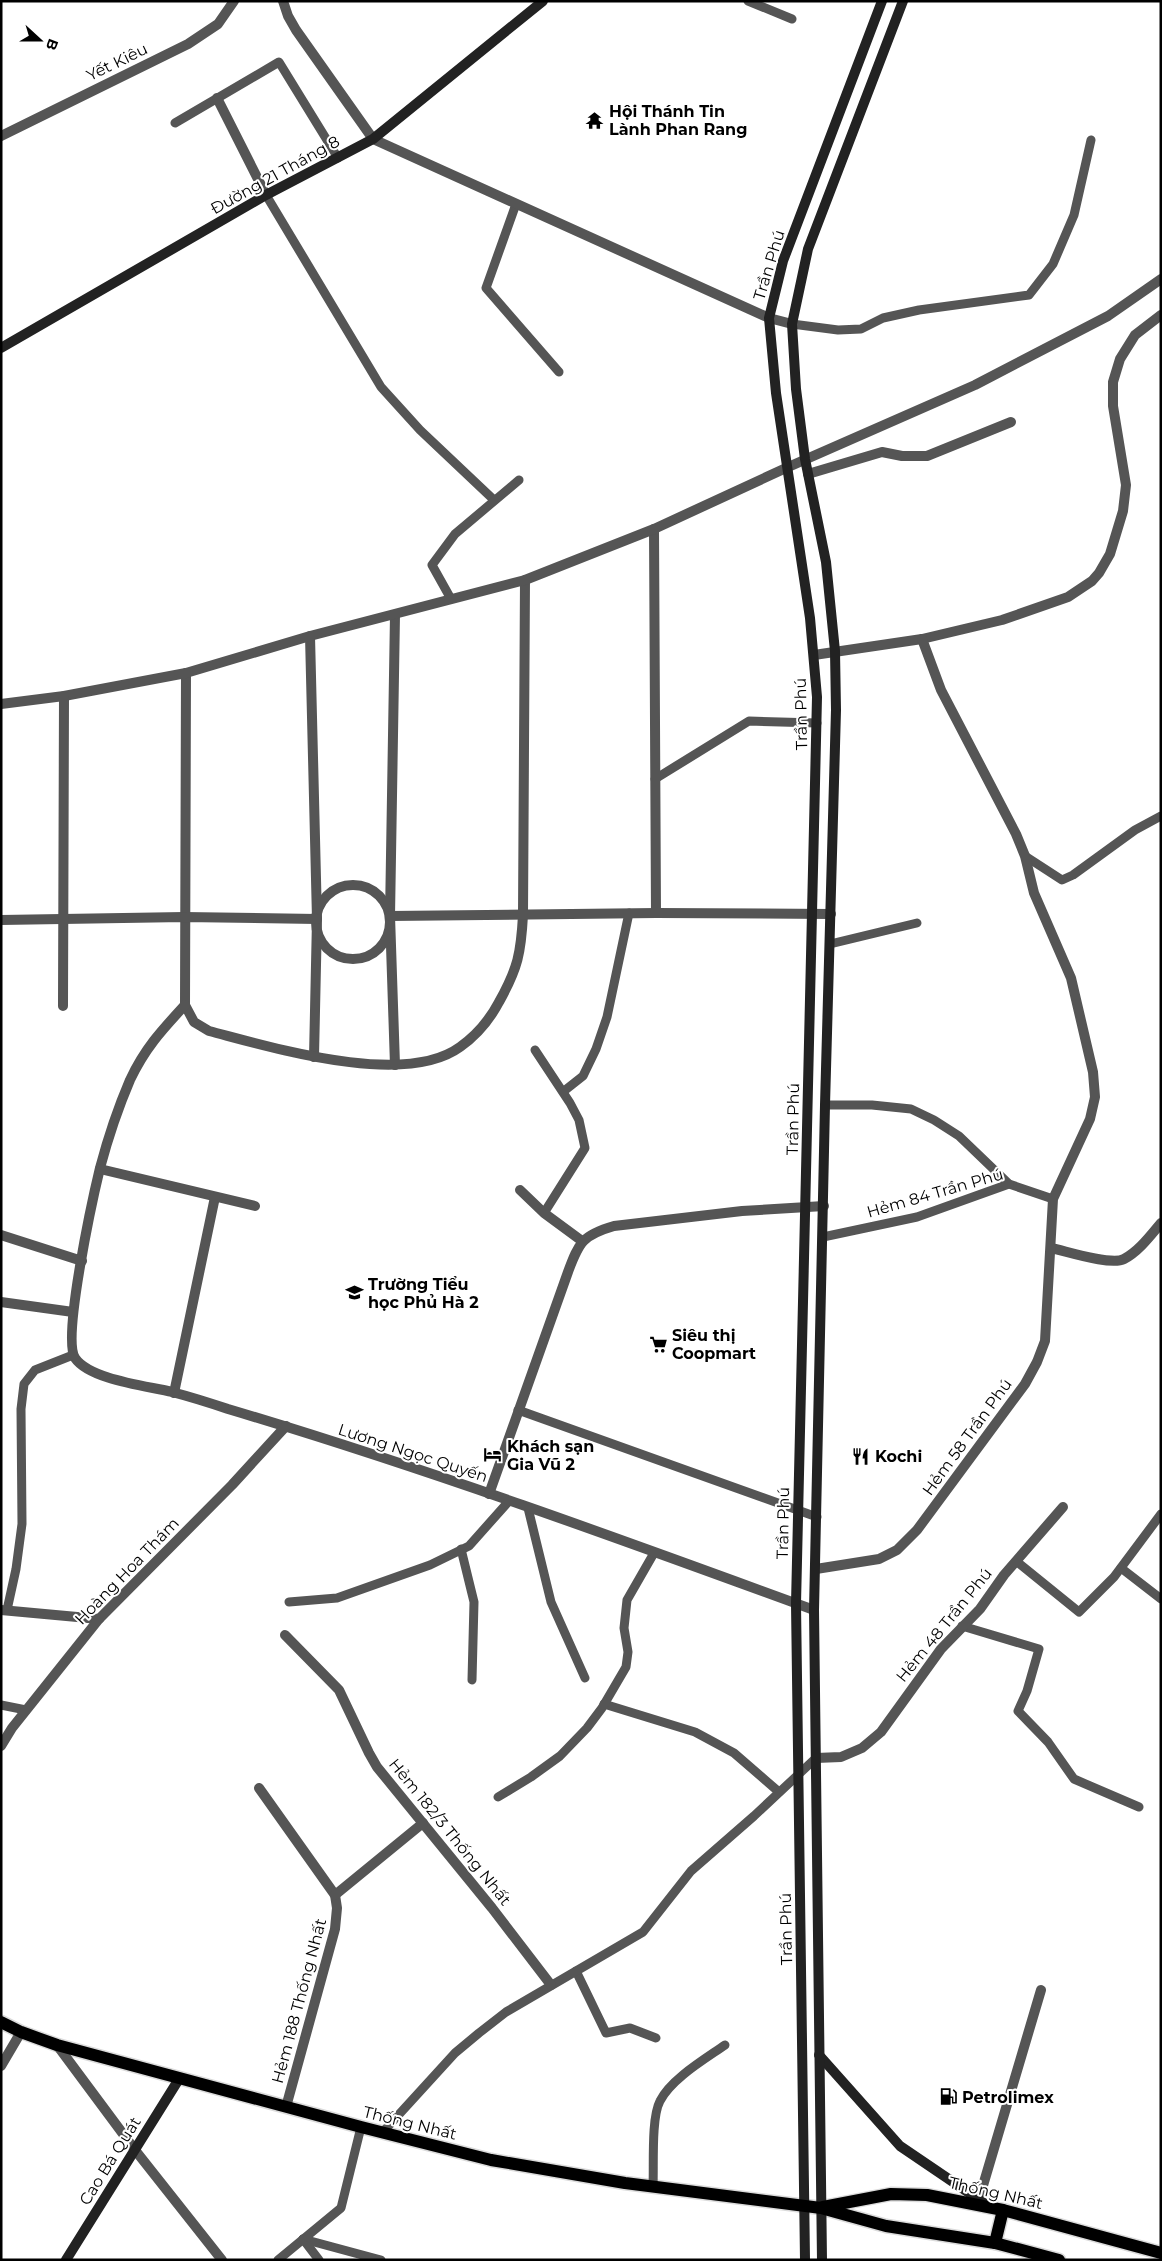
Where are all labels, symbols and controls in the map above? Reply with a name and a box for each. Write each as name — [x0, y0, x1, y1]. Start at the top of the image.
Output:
north arrow — [15, 15, 65, 65]
text: B — [42, 36, 62, 53]
street label: Yết Kiêu — [83, 39, 151, 85]
place label: Hội Thánh Tin Lành Phan Rang — [609, 102, 747, 139]
temple icon: Hội Thánh Tin Lành Phan Rang — [585, 110, 605, 130]
street label: Đường 21 Tháng 8 — [207, 132, 343, 218]
street label: Trần Phú — [749, 228, 789, 302]
street label: Trần Phú — [791, 678, 811, 750]
street label: Trần Phú — [783, 1083, 803, 1155]
street label: Hẻm 84 Trần Phú — [865, 1164, 1005, 1222]
place label: Trường Tiểu học Phủ Hà 2 — [368, 1275, 479, 1312]
school or university icon: Trường Tiểu học Phủ Hà 2 — [344, 1283, 364, 1303]
place label: Siêu thị Coopmart — [672, 1326, 756, 1363]
supermarket icon: Siêu thị Coopmart — [648, 1334, 668, 1354]
street label: Hẻm 58 Trần Phú — [918, 1375, 1016, 1499]
street label: Lương Ngọc Quyến — [336, 1420, 490, 1486]
place label: Khách sạn Gia Vũ 2 — [507, 1437, 594, 1474]
hotel icon: Khách sạn Gia Vũ 2 — [483, 1445, 503, 1465]
restaurant icon: Kochi — [851, 1446, 871, 1466]
place label: Kochi — [875, 1447, 922, 1466]
street label: Trần Phú — [773, 1487, 793, 1559]
street label: Hoàng Hoa Thám — [71, 1514, 183, 1628]
street label: Hẻm 48 Trần Phú — [892, 1564, 996, 1686]
street label: Hẻm 182/3 Thống Nhất — [385, 1755, 515, 1910]
street label: Trần Phú — [776, 1893, 796, 1965]
street label: Hẻm 188 Thống Nhất — [268, 1916, 330, 2086]
fuel station icon: Petrolimex — [938, 2087, 958, 2107]
place label: Petrolimex — [962, 2088, 1054, 2107]
street label: Thống Nhất — [361, 2102, 459, 2144]
street label: Cao Bá Quát — [75, 2113, 145, 2209]
street label: Thống Nhất — [947, 2173, 1045, 2213]

